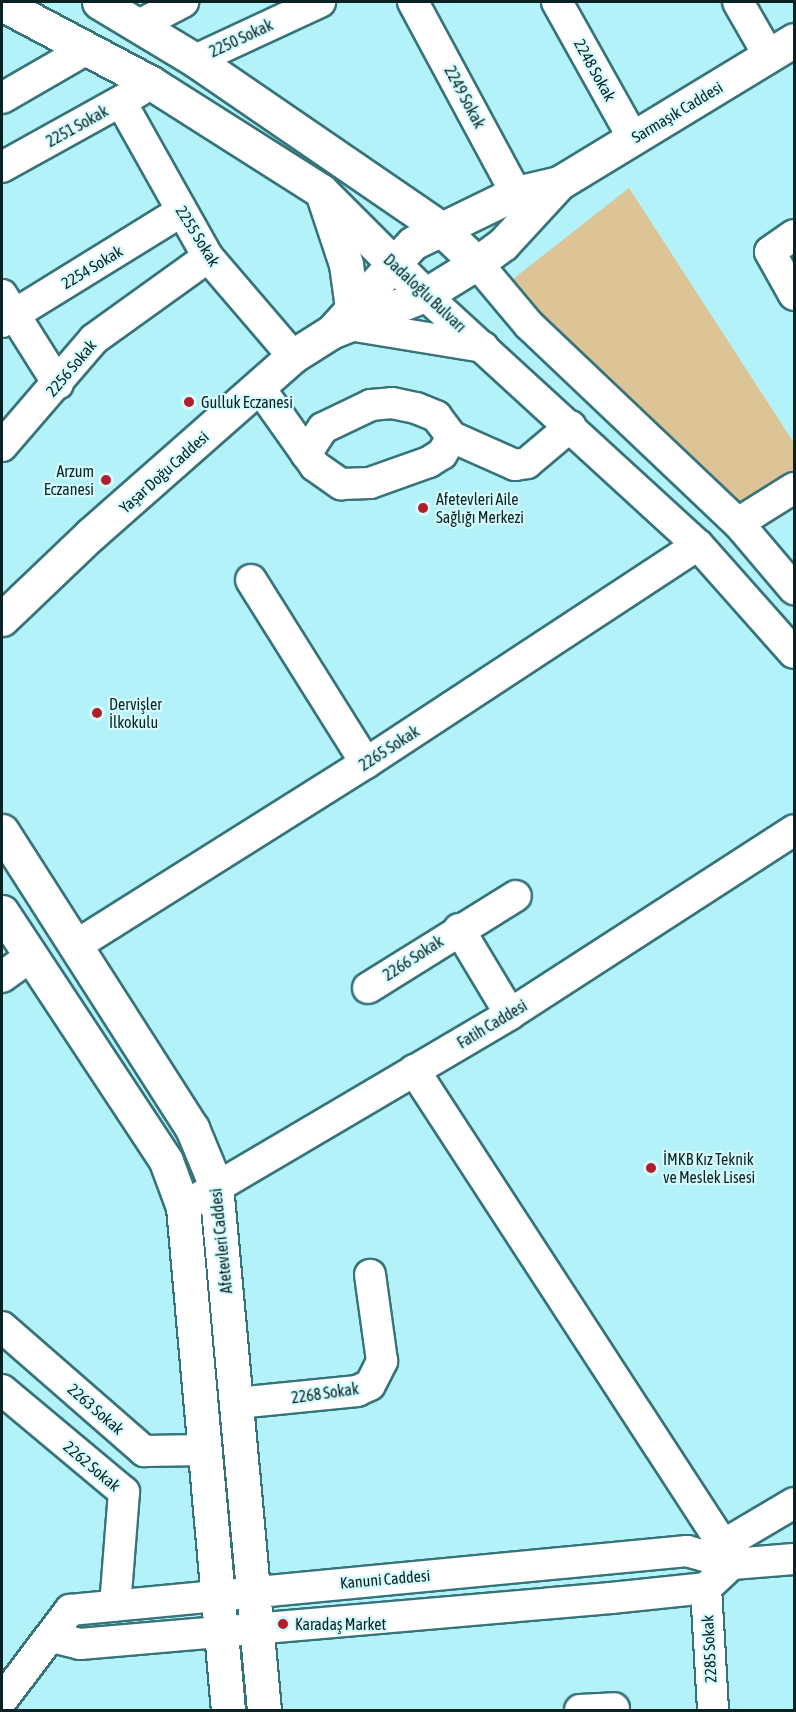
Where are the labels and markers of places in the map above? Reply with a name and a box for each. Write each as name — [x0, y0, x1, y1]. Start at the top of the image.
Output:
place label: Gulluk Eczanesi — [201, 392, 293, 412]
marker: Gulluk Eczanesi — [182, 395, 196, 409]
place label: Arzum Eczanesi — [44, 461, 94, 499]
marker: Arzum Eczanesi — [99, 473, 113, 487]
place label: Afetevleri Aile Sağlığı Merkezi — [436, 489, 524, 527]
marker: Afetevleri Aile Sağlığı Merkezi — [414, 499, 432, 517]
place label: Dervişler İlkokulu — [109, 694, 162, 732]
marker: Dervişler İlkokulu — [90, 706, 104, 720]
place label: İMKB Kız Teknik ve Meslek Lisesi — [663, 1149, 755, 1187]
marker: İMKB Kız Teknik ve Meslek Lisesi — [644, 1161, 658, 1175]
place label: Karadaş Market — [295, 1614, 386, 1634]
marker: Karadaş Market — [276, 1617, 290, 1631]

